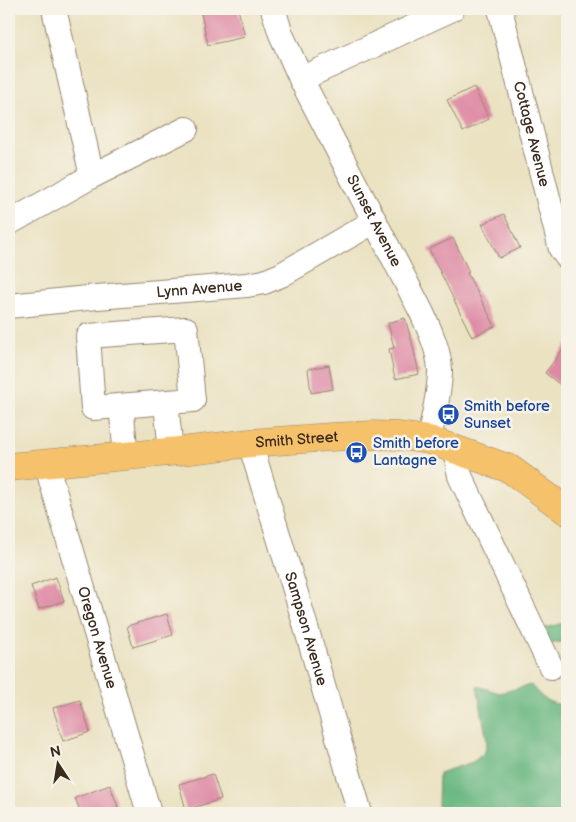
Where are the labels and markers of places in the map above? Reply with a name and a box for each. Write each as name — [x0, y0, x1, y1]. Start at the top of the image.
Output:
place label: Smith before Sunset — [464, 397, 550, 433]
bus stop icon: Smith before Sunset — [436, 403, 460, 427]
place label: Smith before Lantagne — [373, 434, 459, 470]
bus stop icon: Smith before Lantagne — [345, 440, 369, 464]

